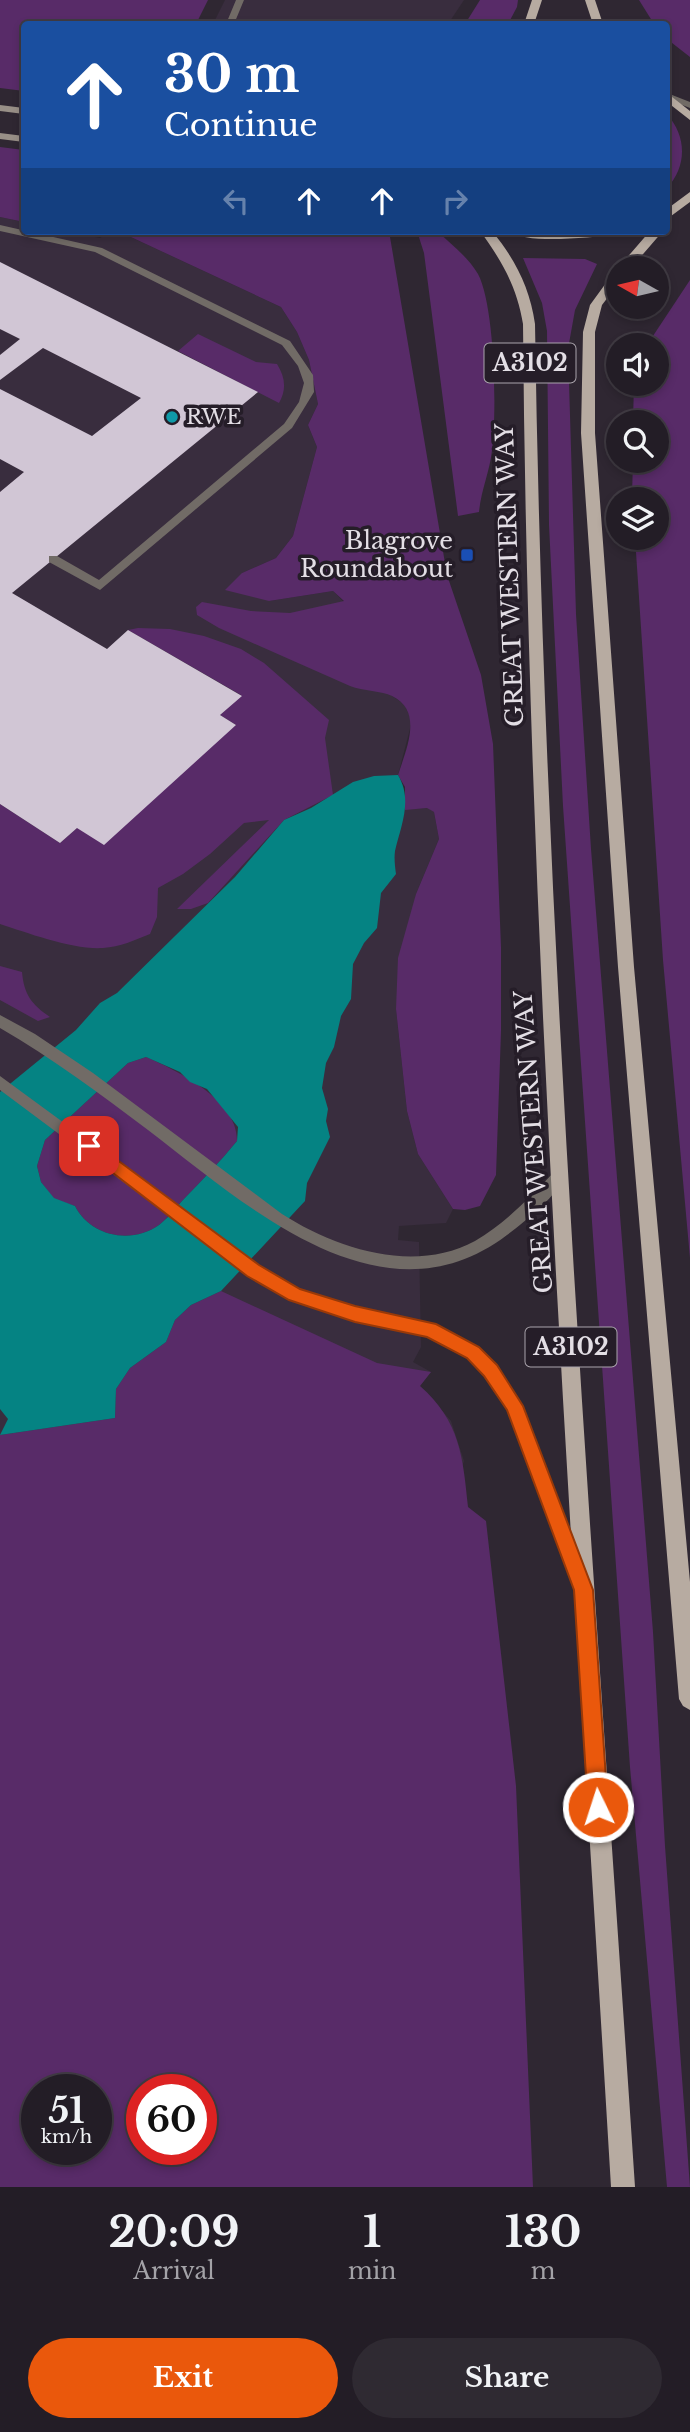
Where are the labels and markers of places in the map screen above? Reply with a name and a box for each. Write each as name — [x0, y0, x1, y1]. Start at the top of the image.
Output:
place label: RWE — [186, 404, 242, 430]
marker: RWE — [164, 409, 180, 425]
place label: Blagrove Roundabout — [300, 526, 453, 583]
marker: Blagrove Roundabout — [459, 547, 475, 563]
pin — [59, 1116, 119, 1176]

